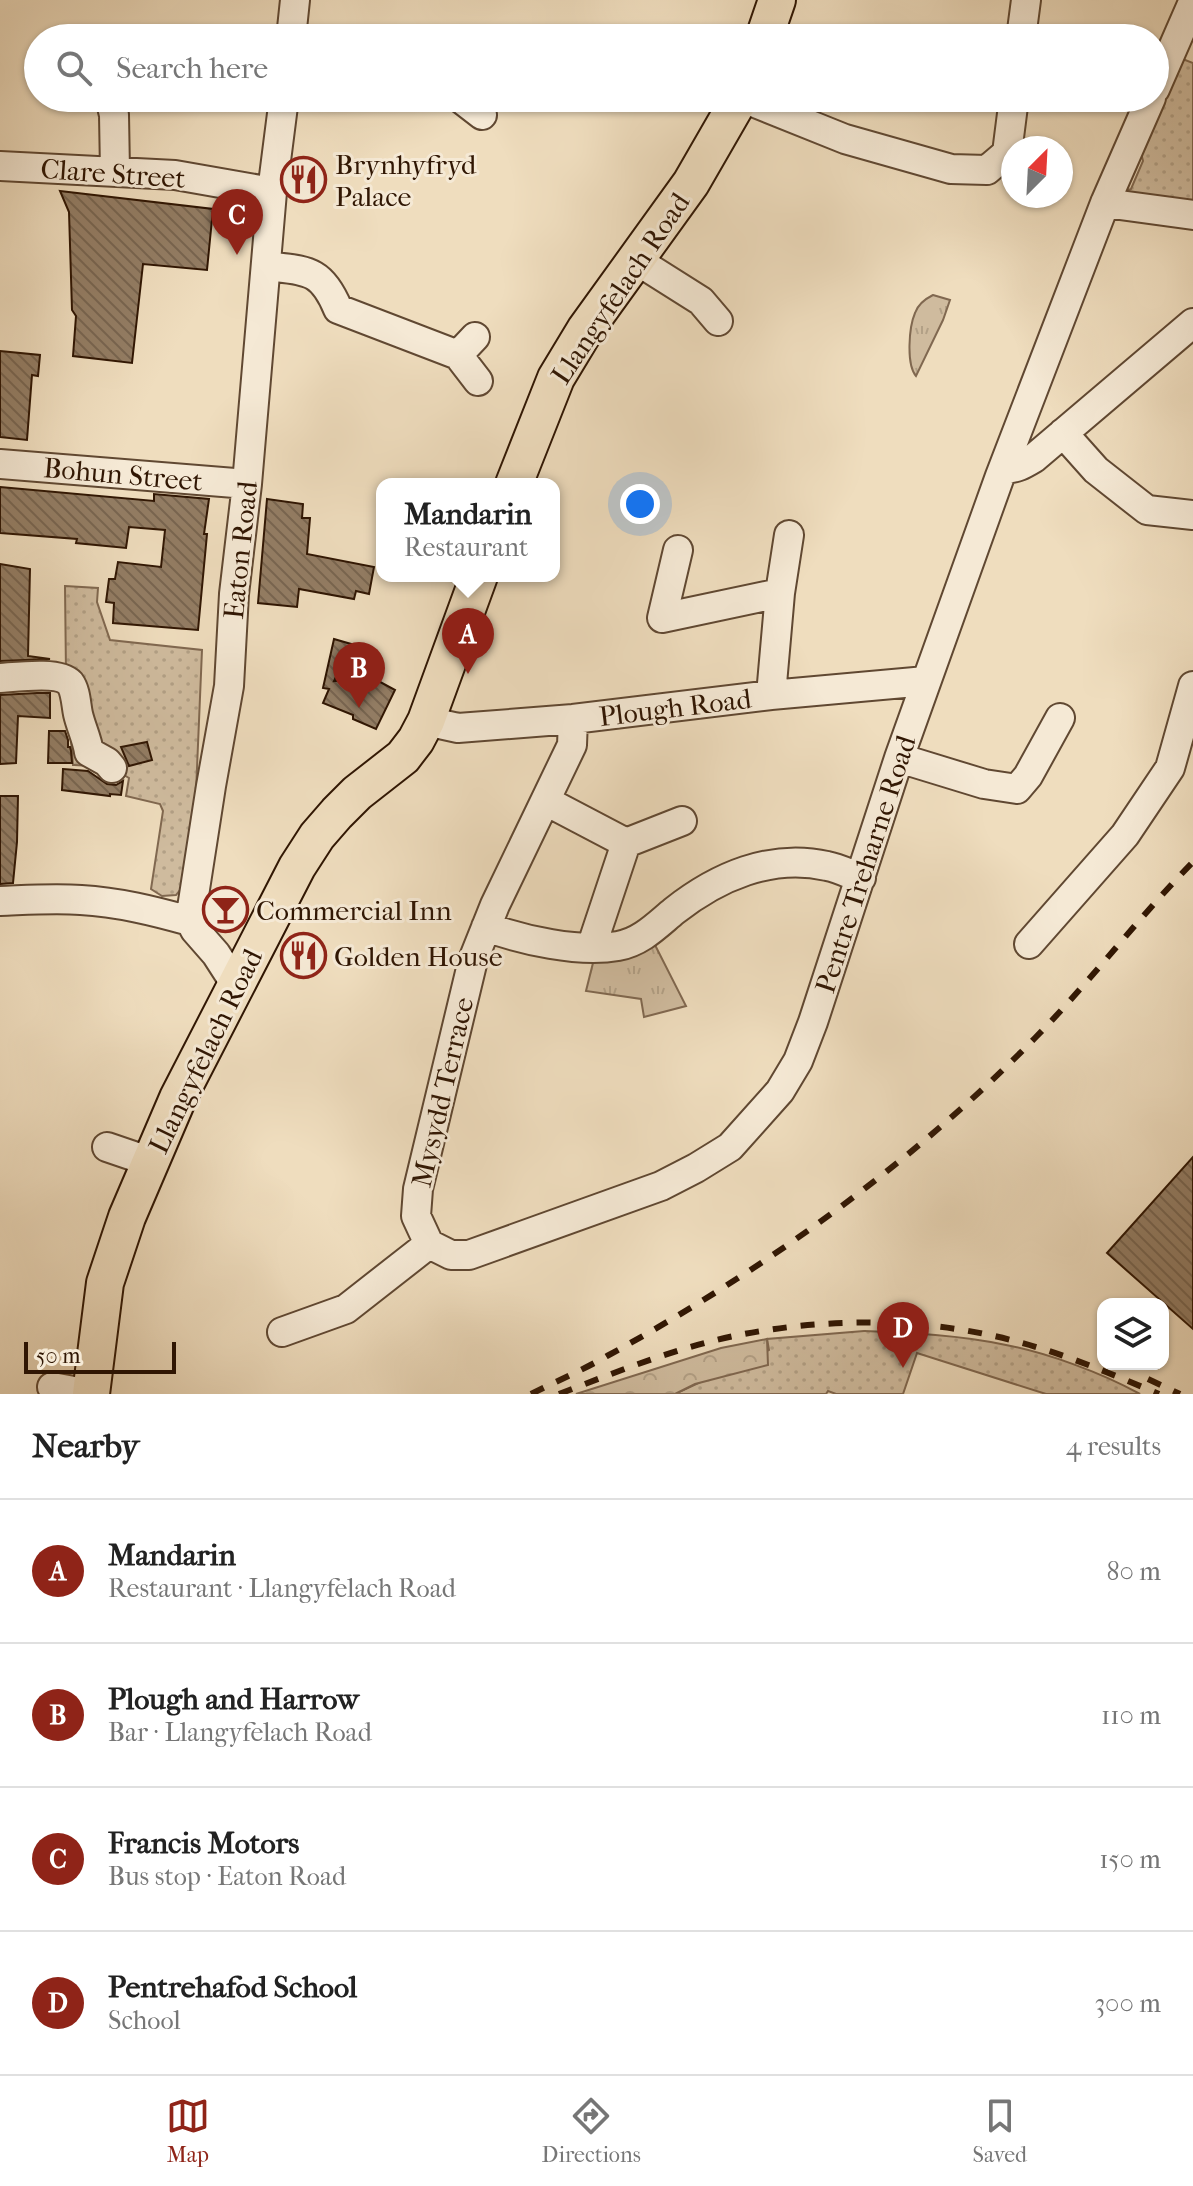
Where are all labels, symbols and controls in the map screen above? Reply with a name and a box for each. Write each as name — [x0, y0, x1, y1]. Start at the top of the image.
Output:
search box — [24, 24, 1169, 112]
icon: search — [52, 46, 96, 90]
text: Search here — [116, 51, 268, 86]
north arrow — [1001, 136, 1073, 208]
place label: Brynhyfryd Palace — [335, 148, 477, 213]
street label: Clare Street — [39, 152, 186, 195]
restaurant icon: Brynhyfryd Palace — [280, 156, 328, 204]
street label: Llangyfelach Road — [544, 186, 697, 390]
pin: C — [211, 189, 263, 255]
street label: Bohun Street — [42, 451, 204, 498]
popup — [376, 478, 560, 582]
street label: Eaton Road — [217, 479, 264, 621]
your location — [620, 484, 660, 524]
text: Mandarin — [404, 497, 532, 532]
text: Restaurant — [404, 532, 528, 563]
pin: A — [442, 608, 494, 674]
pin: B — [333, 642, 385, 708]
street label: Plough Road — [597, 682, 754, 733]
street label: Pentre Treharne Road — [808, 730, 923, 997]
bar icon: Commercial Inn — [201, 886, 249, 934]
place label: Commercial Inn — [256, 894, 452, 927]
restaurant icon: Golden House — [279, 932, 327, 980]
place label: Golden House — [334, 940, 503, 973]
street label: Llangyfelach Road — [142, 943, 270, 1159]
street label: Mysydd Terrace — [405, 994, 480, 1190]
map controls — [1097, 1298, 1169, 1370]
button: layers — [1097, 1298, 1169, 1370]
pin: D — [877, 1302, 929, 1368]
scale bar — [24, 1338, 176, 1374]
text: 50 m — [36, 1343, 81, 1369]
text: Nearby — [32, 1426, 139, 1466]
text: 4 results — [1066, 1431, 1161, 1462]
text: Mandarin — [108, 1538, 236, 1573]
text: A — [50, 1556, 66, 1587]
text: 80 m — [1106, 1556, 1161, 1587]
text: Restaurant · Llangyfelach Road — [108, 1573, 456, 1604]
text: Plough and Harrow — [108, 1682, 359, 1717]
text: B — [50, 1700, 66, 1731]
text: 110 m — [1101, 1700, 1161, 1731]
text: Bar · Llangyfelach Road — [108, 1717, 372, 1748]
text: Francis Motors — [108, 1826, 299, 1861]
text: C — [49, 1844, 67, 1875]
text: 150 m — [1099, 1844, 1161, 1875]
text: Bus stop · Eaton Road — [108, 1861, 346, 1892]
text: Pentrehafod School — [108, 1970, 357, 2005]
text: D — [48, 1988, 68, 2019]
text: 300 m — [1094, 1988, 1161, 2019]
text: School — [108, 2005, 181, 2036]
tab: Map — [166, 2094, 210, 2168]
tab: Directions — [542, 2094, 641, 2168]
tab: Saved — [973, 2094, 1027, 2168]

